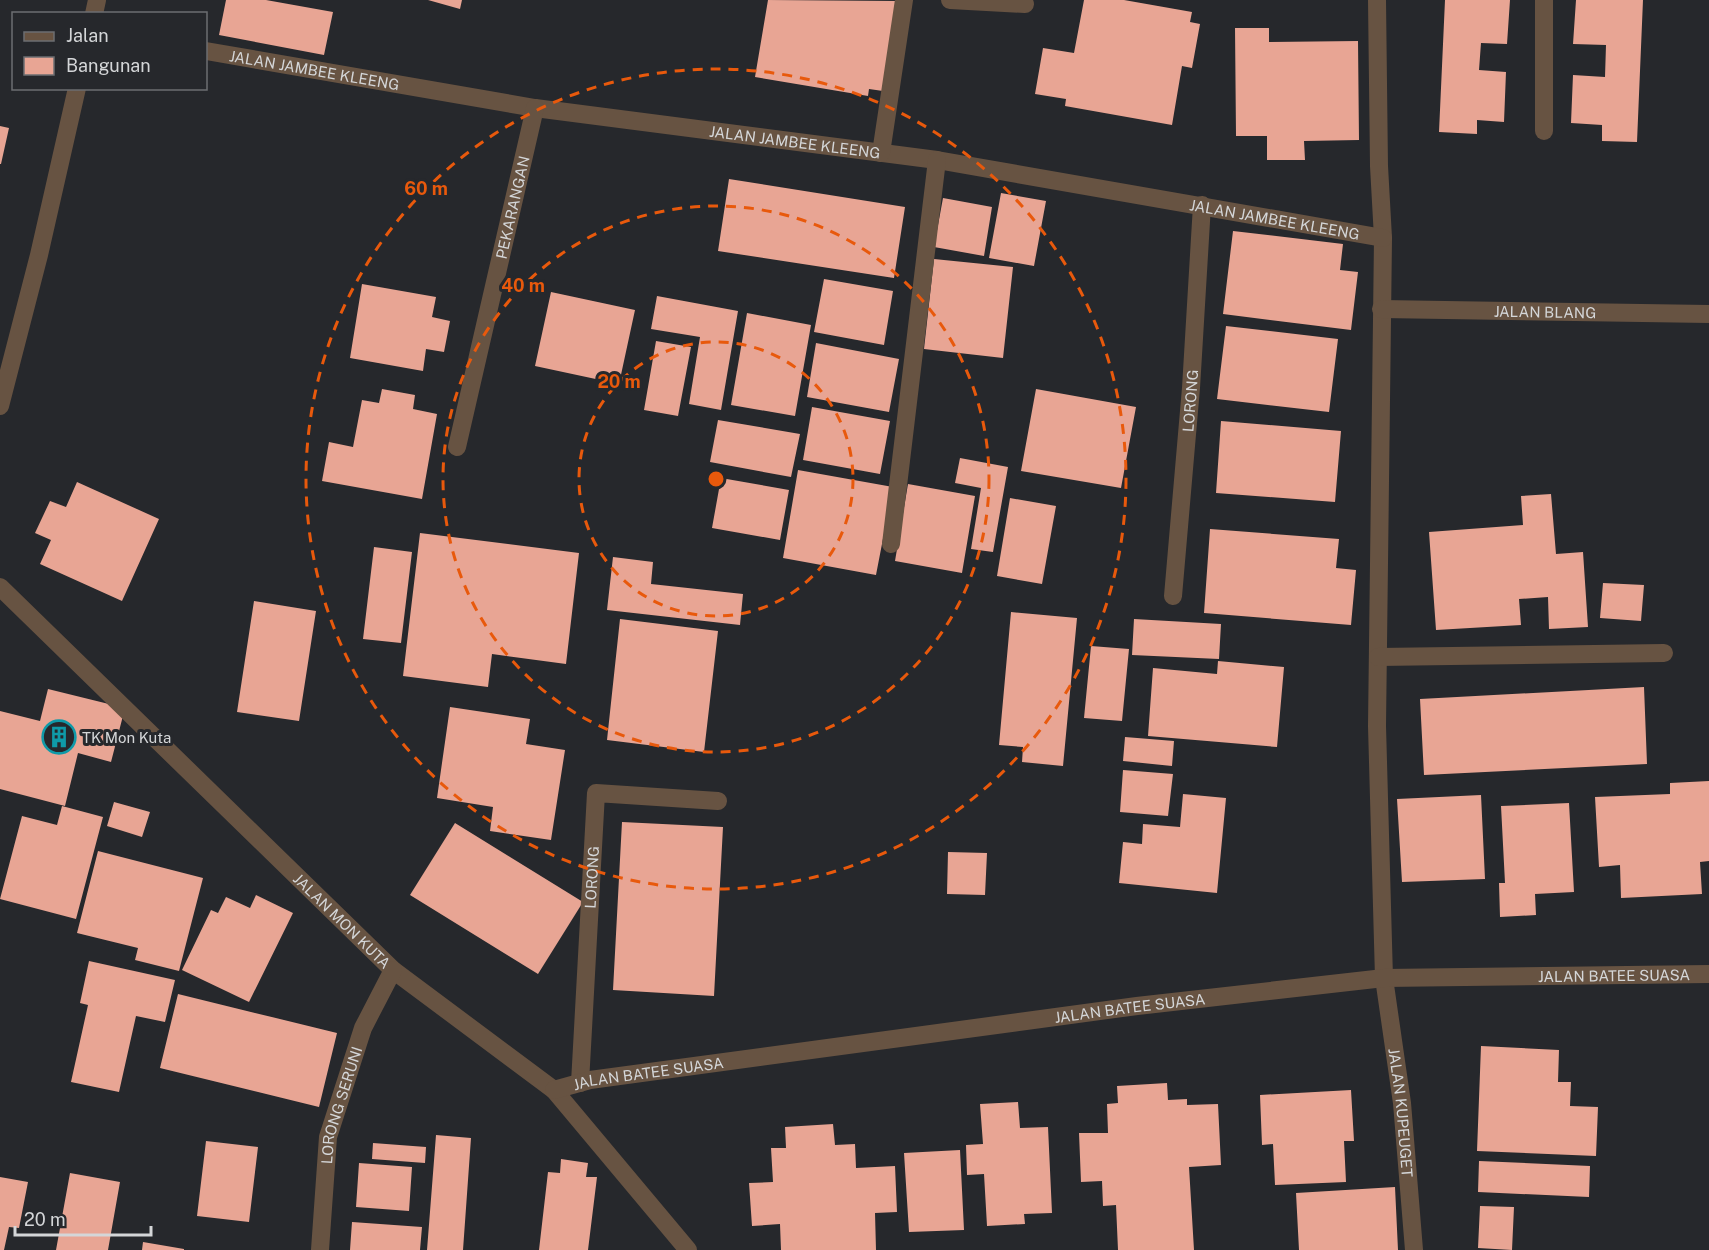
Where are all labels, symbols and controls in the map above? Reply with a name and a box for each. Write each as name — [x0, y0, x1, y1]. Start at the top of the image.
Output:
legend — [12, 12, 207, 90]
text: Jalan — [66, 25, 109, 46]
street label: JALAN JAMBEE KLEENG — [228, 47, 401, 93]
text: Bangunan — [66, 55, 151, 76]
street label: JALAN JAMBEE KLEENG — [708, 122, 881, 161]
street label: PEKARANGAN — [492, 154, 532, 260]
text: 60 m — [404, 178, 448, 199]
street label: JALAN JAMBEE KLEENG — [1188, 196, 1361, 242]
text: 40 m — [501, 275, 545, 296]
street label: JALAN BLANG — [1494, 302, 1596, 321]
street label: LORONG — [1179, 369, 1201, 433]
text: 20 m — [597, 371, 641, 392]
centre of rings — [706, 469, 726, 489]
building icon: TK Mon Kuta — [41, 719, 77, 755]
place label: TK Mon Kuta — [82, 729, 171, 746]
street label: LORONG — [581, 846, 602, 909]
street label: JALAN MON KUTA — [290, 870, 395, 972]
street label: JALAN BATEE SUASA — [1538, 966, 1691, 985]
street label: JALAN BATEE SUASA — [1053, 990, 1207, 1026]
street label: LORONG SERUNI — [318, 1044, 365, 1165]
street label: JALAN KUPEUGET — [1386, 1047, 1417, 1178]
street label: JALAN BATEE SUASA — [571, 1053, 725, 1093]
scale bar — [15, 1199, 152, 1237]
text: 20 m — [24, 1209, 66, 1230]

